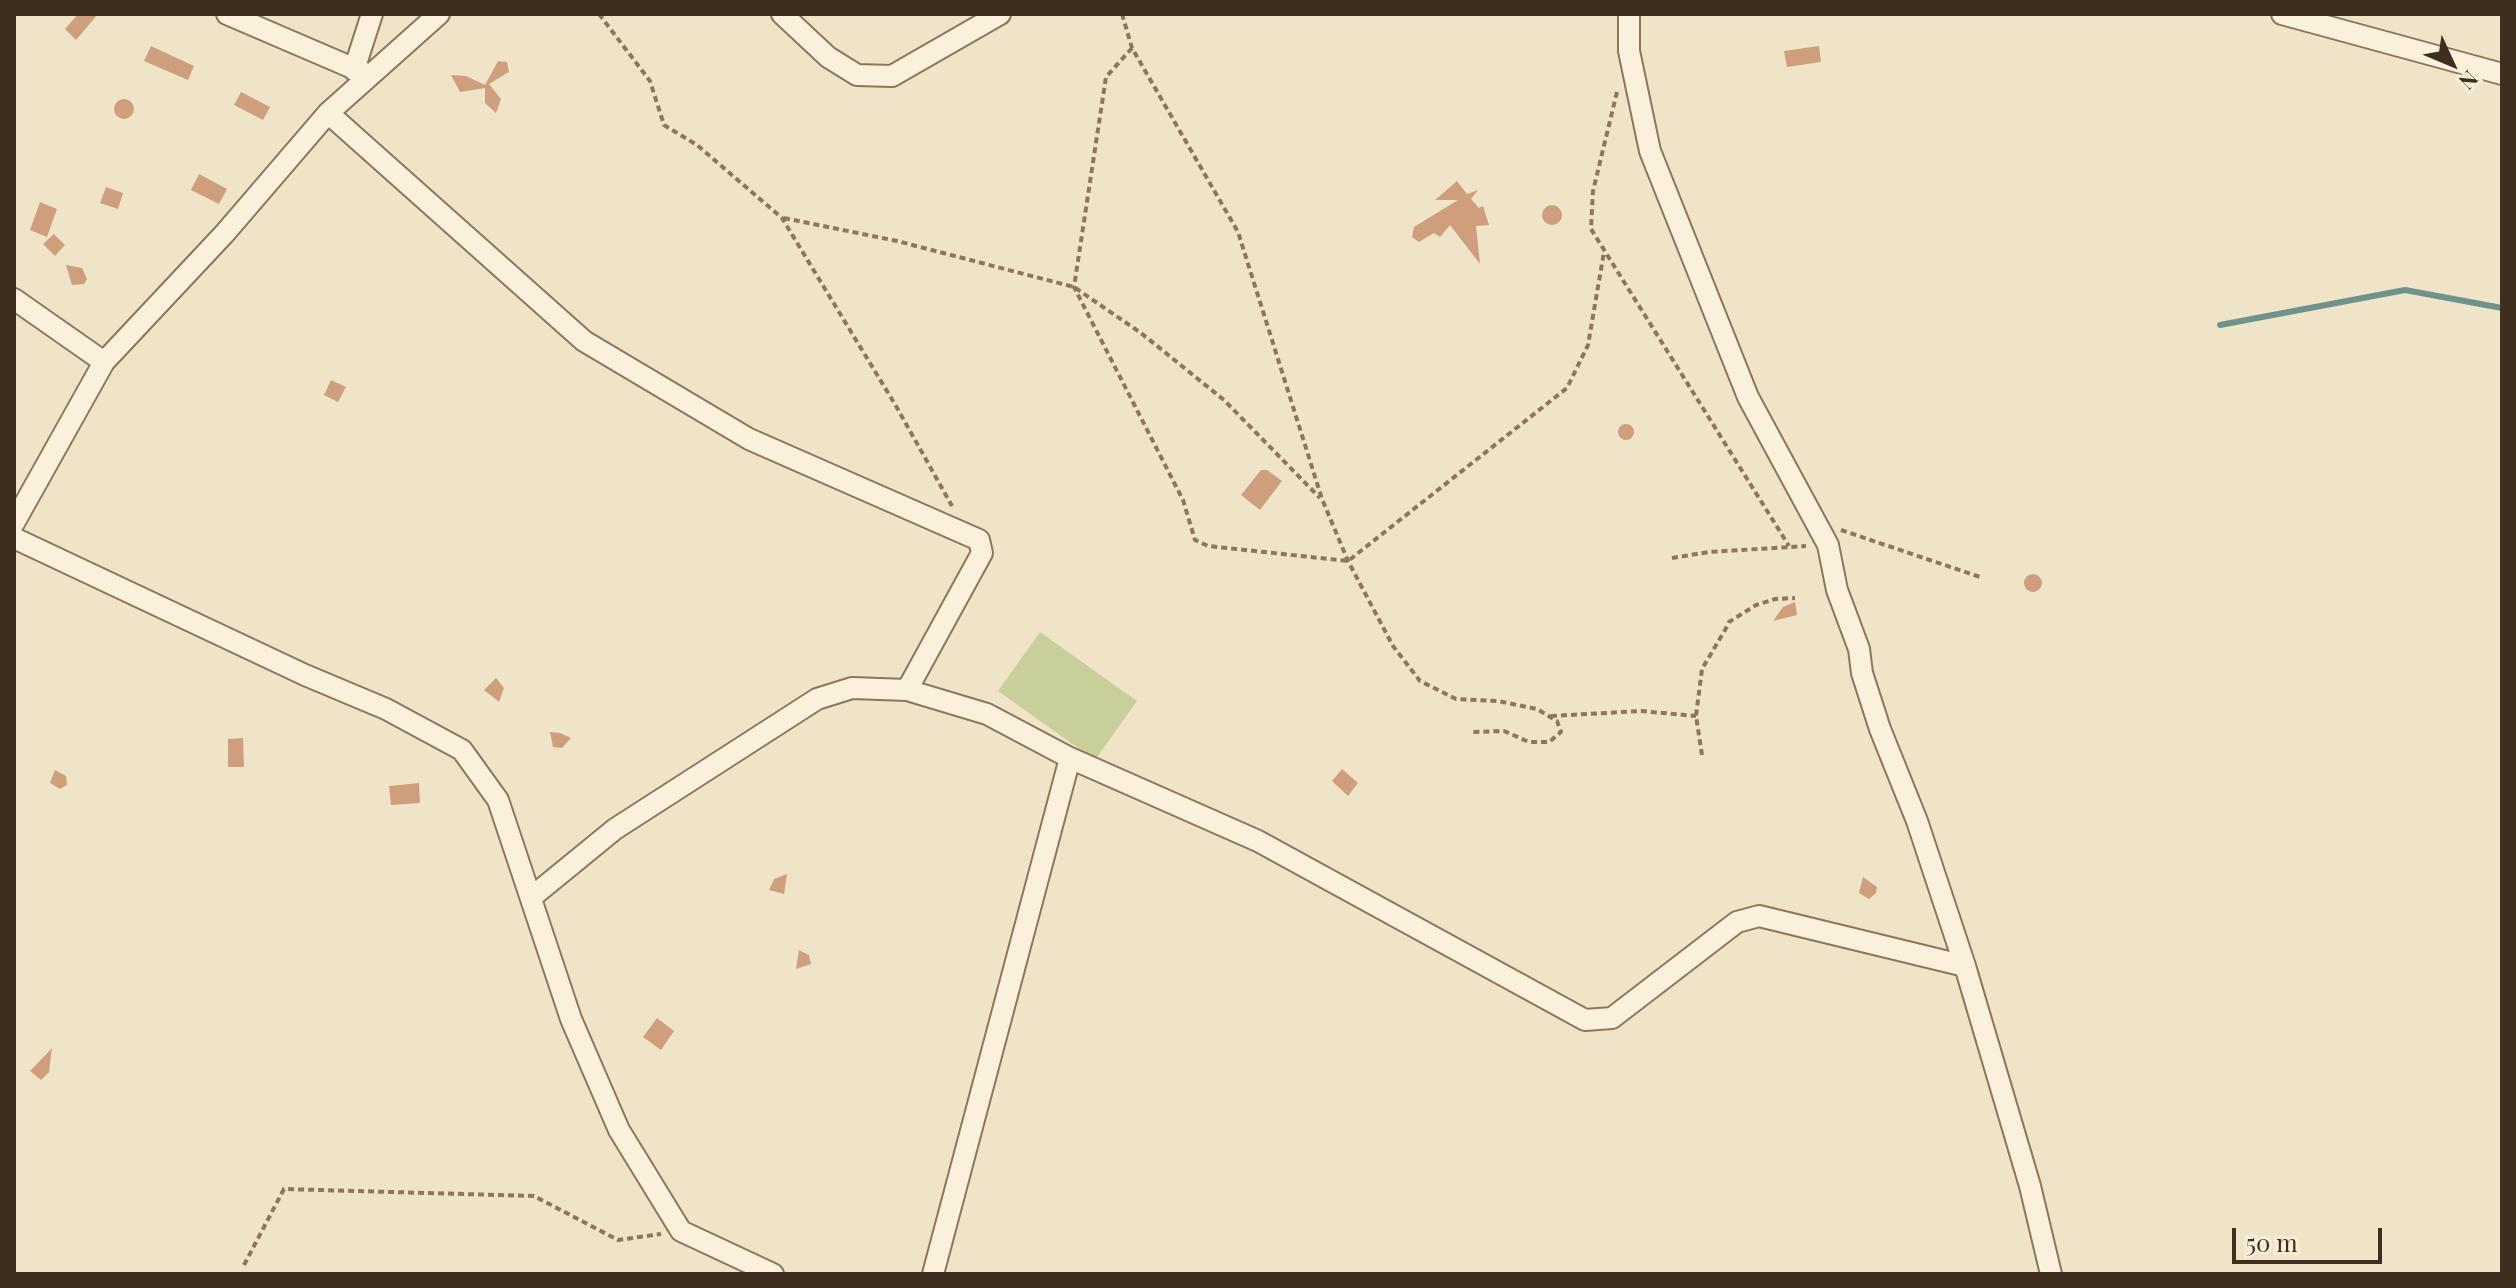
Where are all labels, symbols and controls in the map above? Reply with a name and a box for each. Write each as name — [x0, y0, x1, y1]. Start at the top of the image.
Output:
north arrow — [2412, 24, 2492, 104]
text: N — [2453, 65, 2486, 97]
scale bar — [2236, 1212, 2386, 1262]
text: 50 m — [2246, 1226, 2298, 1258]

